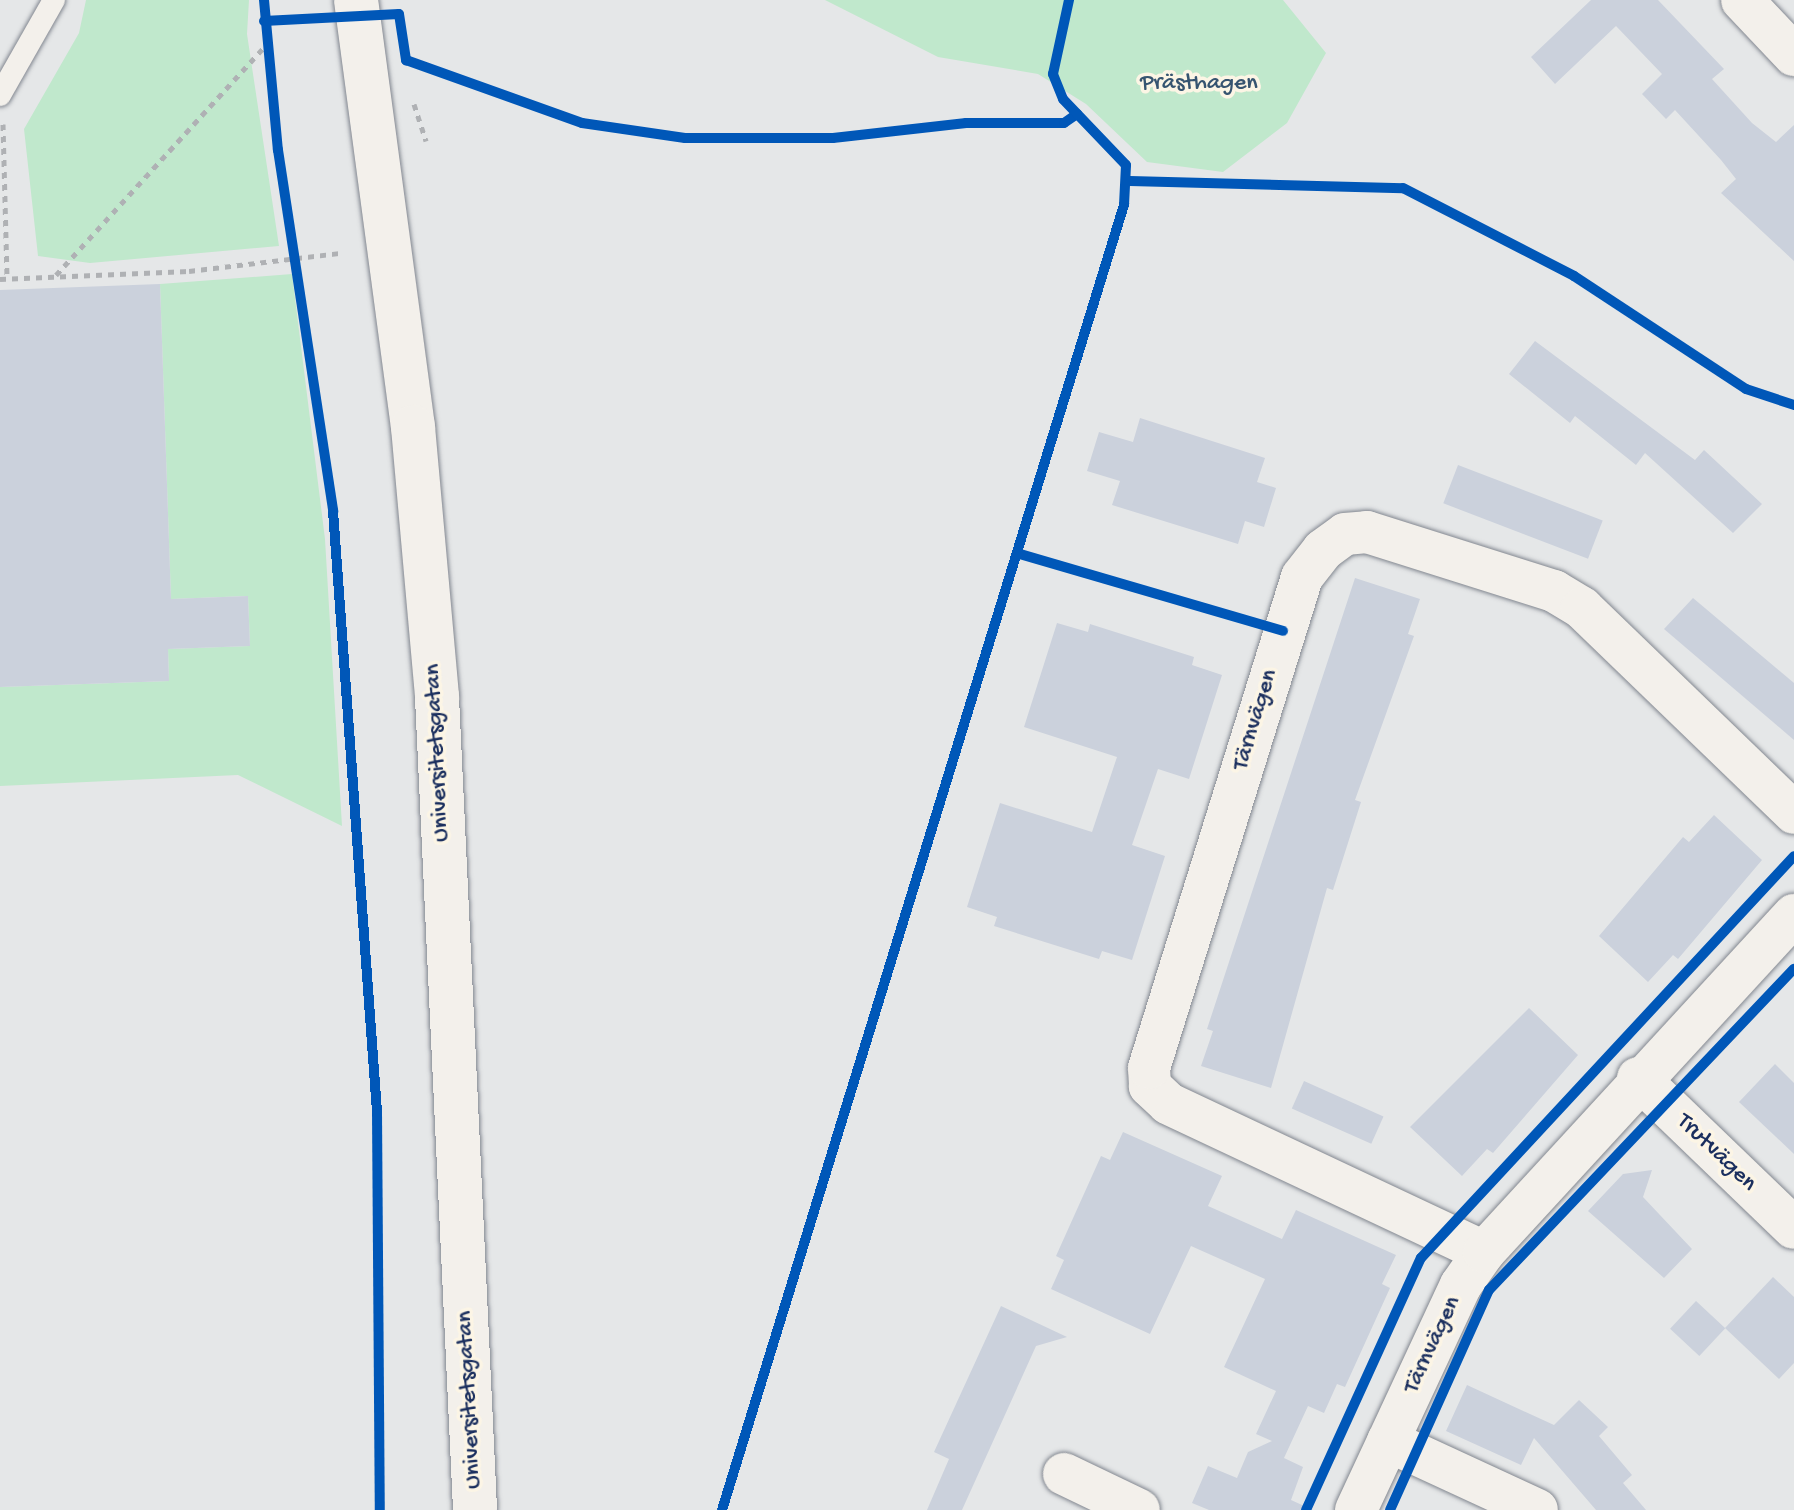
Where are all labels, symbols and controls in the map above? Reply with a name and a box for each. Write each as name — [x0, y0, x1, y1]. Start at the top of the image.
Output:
park label: Prästhagen — [1140, 70, 1258, 98]
street label: Universitetsgatan — [419, 663, 457, 843]
street label: Tärnvägen — [1227, 666, 1285, 774]
street label: Trutvägen — [1670, 1108, 1762, 1198]
street label: Tärnvägen — [1398, 1292, 1468, 1398]
street label: Universitetsgatan — [451, 1310, 489, 1490]

